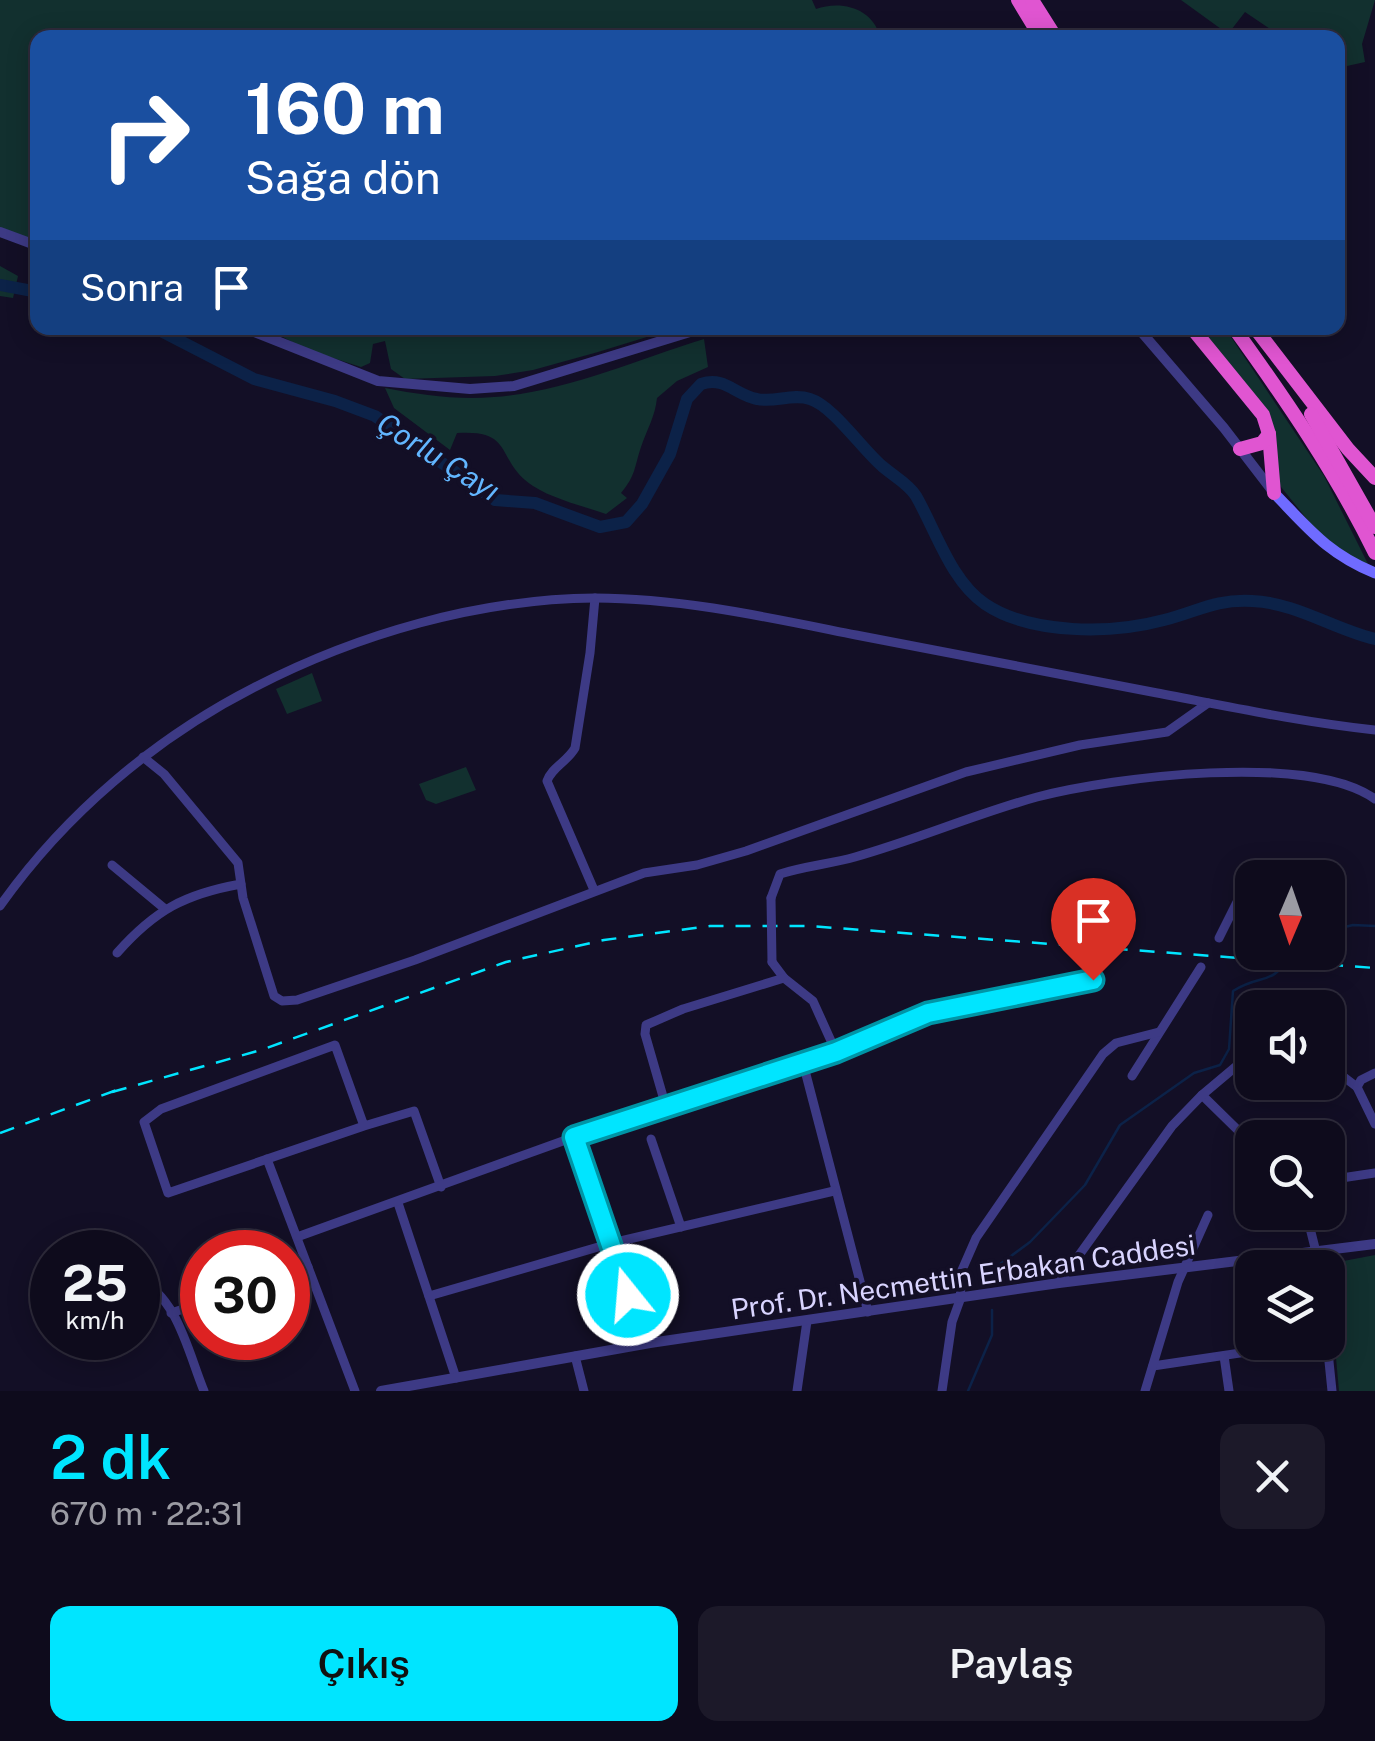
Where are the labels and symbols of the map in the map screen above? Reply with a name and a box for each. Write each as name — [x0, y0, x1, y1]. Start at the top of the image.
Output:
water label: Çorlu Çayı — [370, 404, 507, 508]
north arrow — [1235, 860, 1345, 970]
pin — [1051, 878, 1136, 981]
street label: Prof. Dr. Necmettin Erbakan Caddesi — [729, 1228, 1197, 1325]
speed limit sign: 30 — [180, 1230, 310, 1360]
position arrow — [576, 1243, 680, 1347]

